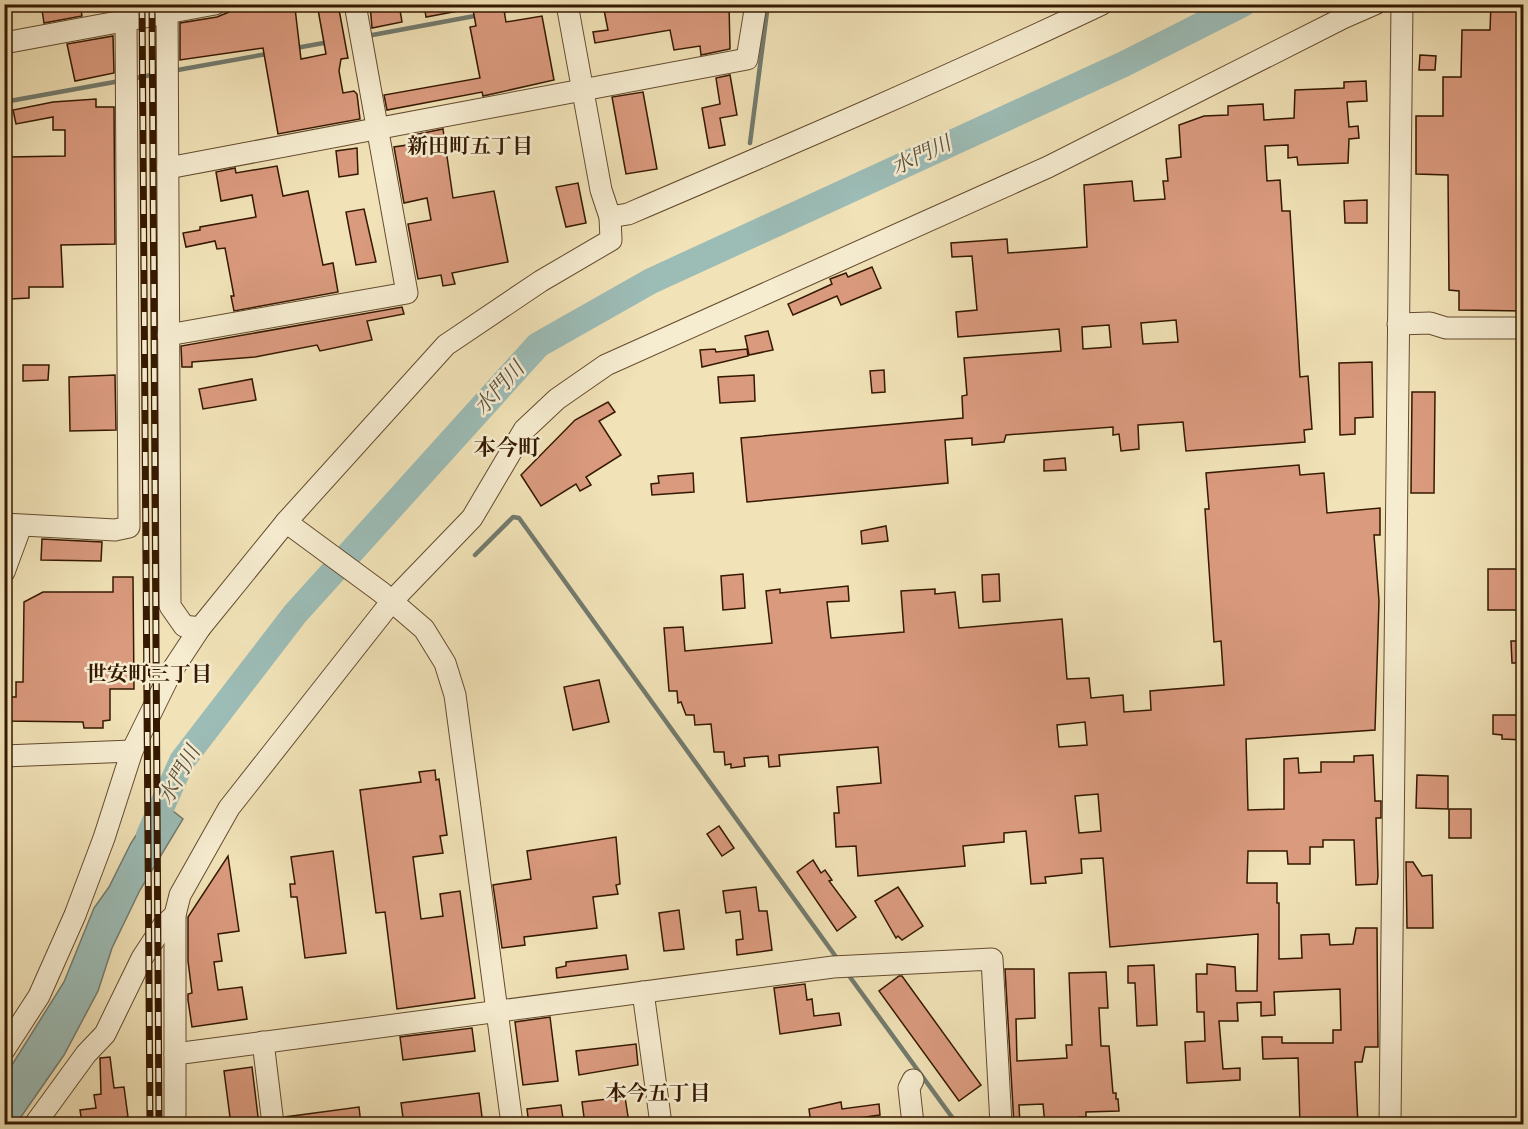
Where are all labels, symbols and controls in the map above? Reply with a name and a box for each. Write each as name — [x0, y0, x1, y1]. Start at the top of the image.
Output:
water label: 水門川 — [886, 126, 958, 182]
district label: 新田町五丁目 — [407, 130, 533, 161]
water label: 水門川 — [466, 352, 533, 421]
district label: 本今町 — [474, 431, 540, 463]
district label: 世安町三丁目 — [86, 658, 212, 689]
water label: 水門川 — [150, 738, 208, 810]
district label: 本今五丁目 — [606, 1077, 711, 1108]

